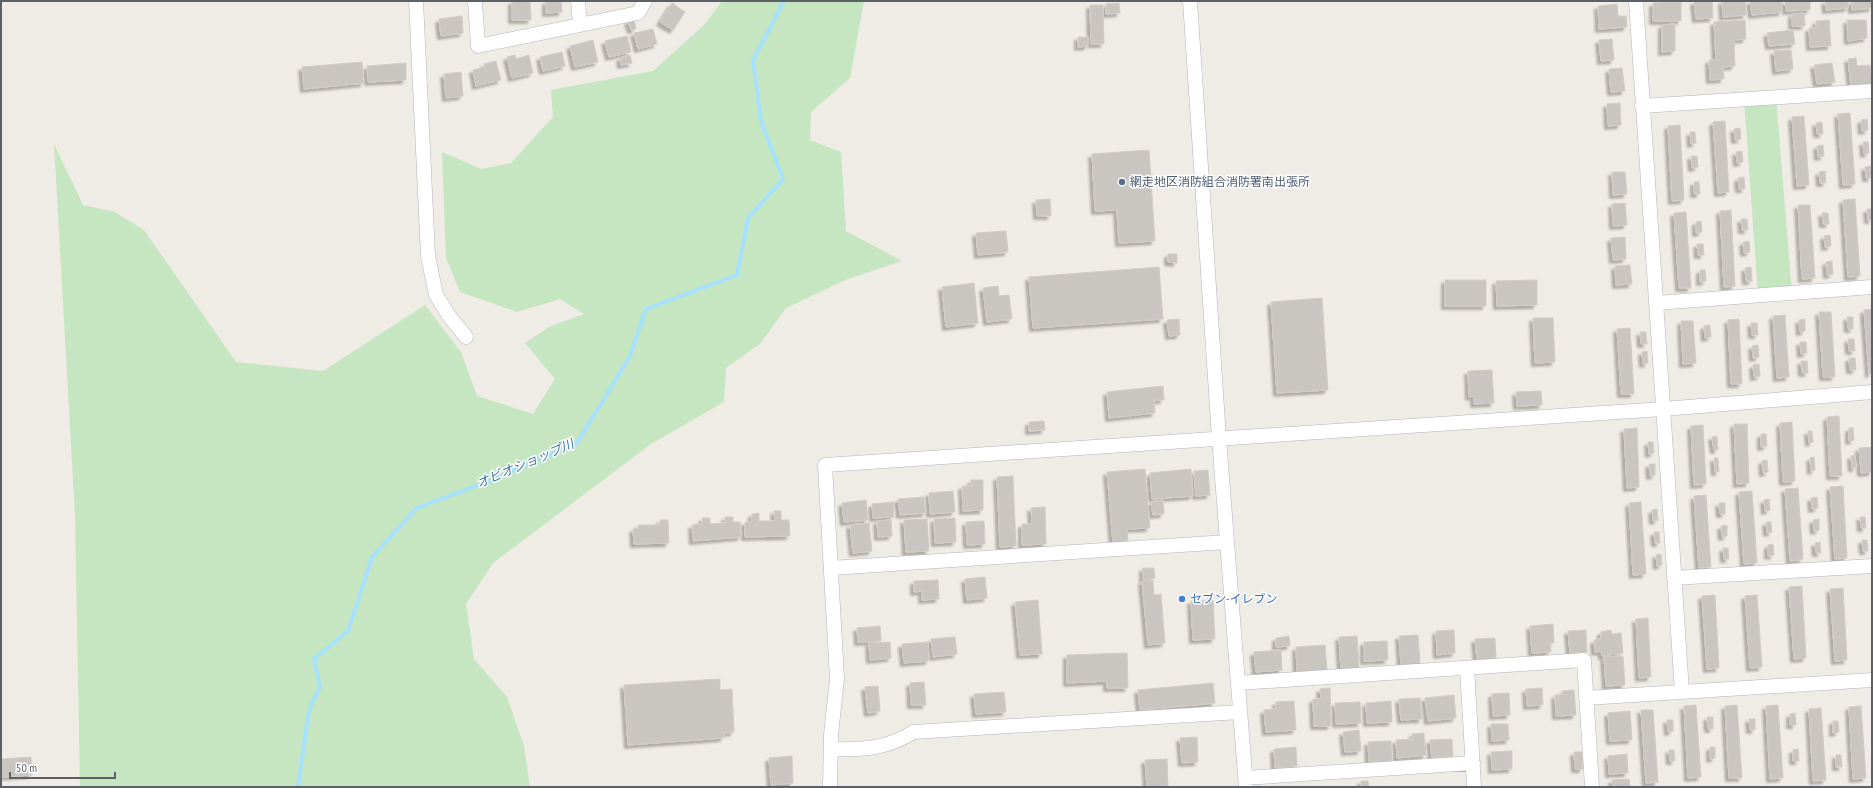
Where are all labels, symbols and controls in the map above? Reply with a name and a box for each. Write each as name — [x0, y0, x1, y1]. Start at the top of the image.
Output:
place label: 網走地区消防組合消防署南出張所 — [1130, 174, 1310, 189]
marker: 網走地区消防組合消防署南出張所 — [1117, 177, 1127, 187]
water label: オビオショップ川 — [474, 435, 578, 492]
place label: セブン-イレブン — [1190, 591, 1278, 606]
marker: セブン-イレブン — [1177, 594, 1187, 604]
scale bar — [10, 754, 115, 780]
text: 50 m — [16, 760, 37, 775]

